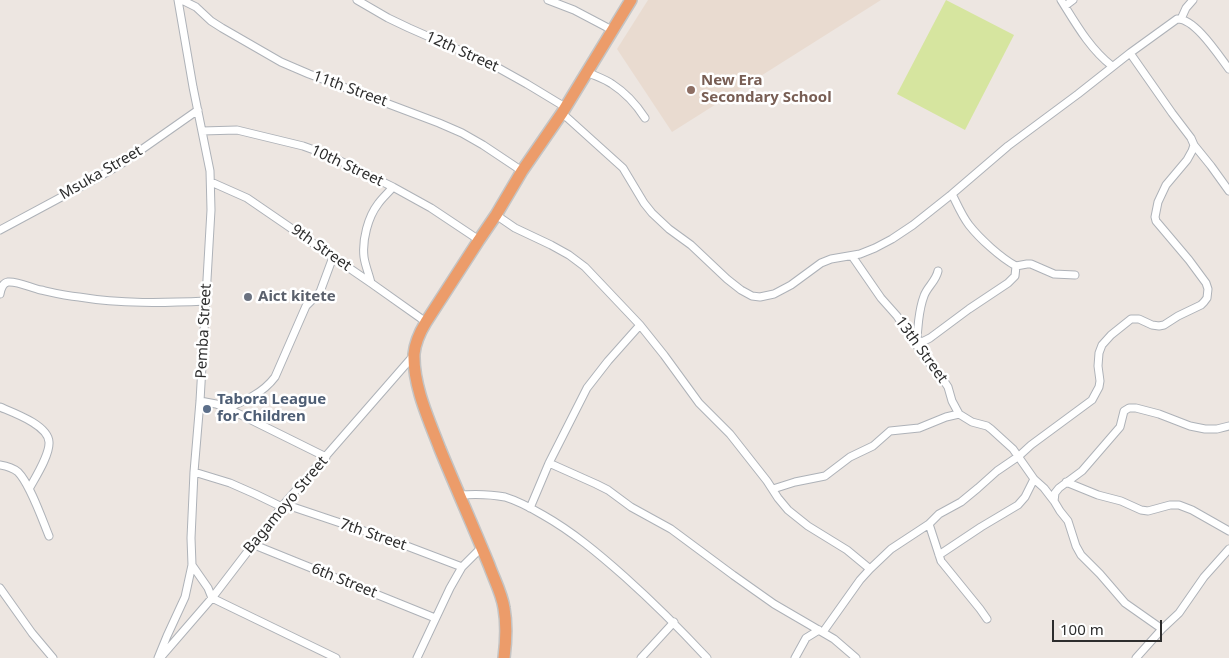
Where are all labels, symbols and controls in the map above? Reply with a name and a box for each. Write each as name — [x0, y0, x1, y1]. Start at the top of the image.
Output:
street label: 12th Street — [423, 28, 501, 76]
street label: 11th Street — [310, 67, 390, 111]
place label: New Era Secondary School — [701, 72, 832, 107]
marker: New Era Secondary School — [685, 84, 697, 96]
street label: 10th Street — [308, 141, 386, 191]
street label: Msuka Street — [57, 142, 145, 204]
street label: 9th Street — [288, 221, 354, 275]
street label: Pemba Street — [193, 283, 215, 379]
place label: Aict kitete — [258, 288, 336, 306]
marker: Aict kitete — [242, 291, 254, 303]
street label: 13th Street — [891, 313, 951, 387]
place label: Tabora League for Children — [217, 391, 326, 426]
marker: Tabora League for Children — [201, 403, 213, 415]
street label: Bagamoyo Street — [240, 453, 332, 557]
street label: 7th Street — [337, 515, 409, 555]
street label: 6th Street — [309, 560, 379, 602]
scale bar — [1054, 610, 1164, 642]
text: 100 m — [1060, 619, 1104, 639]

